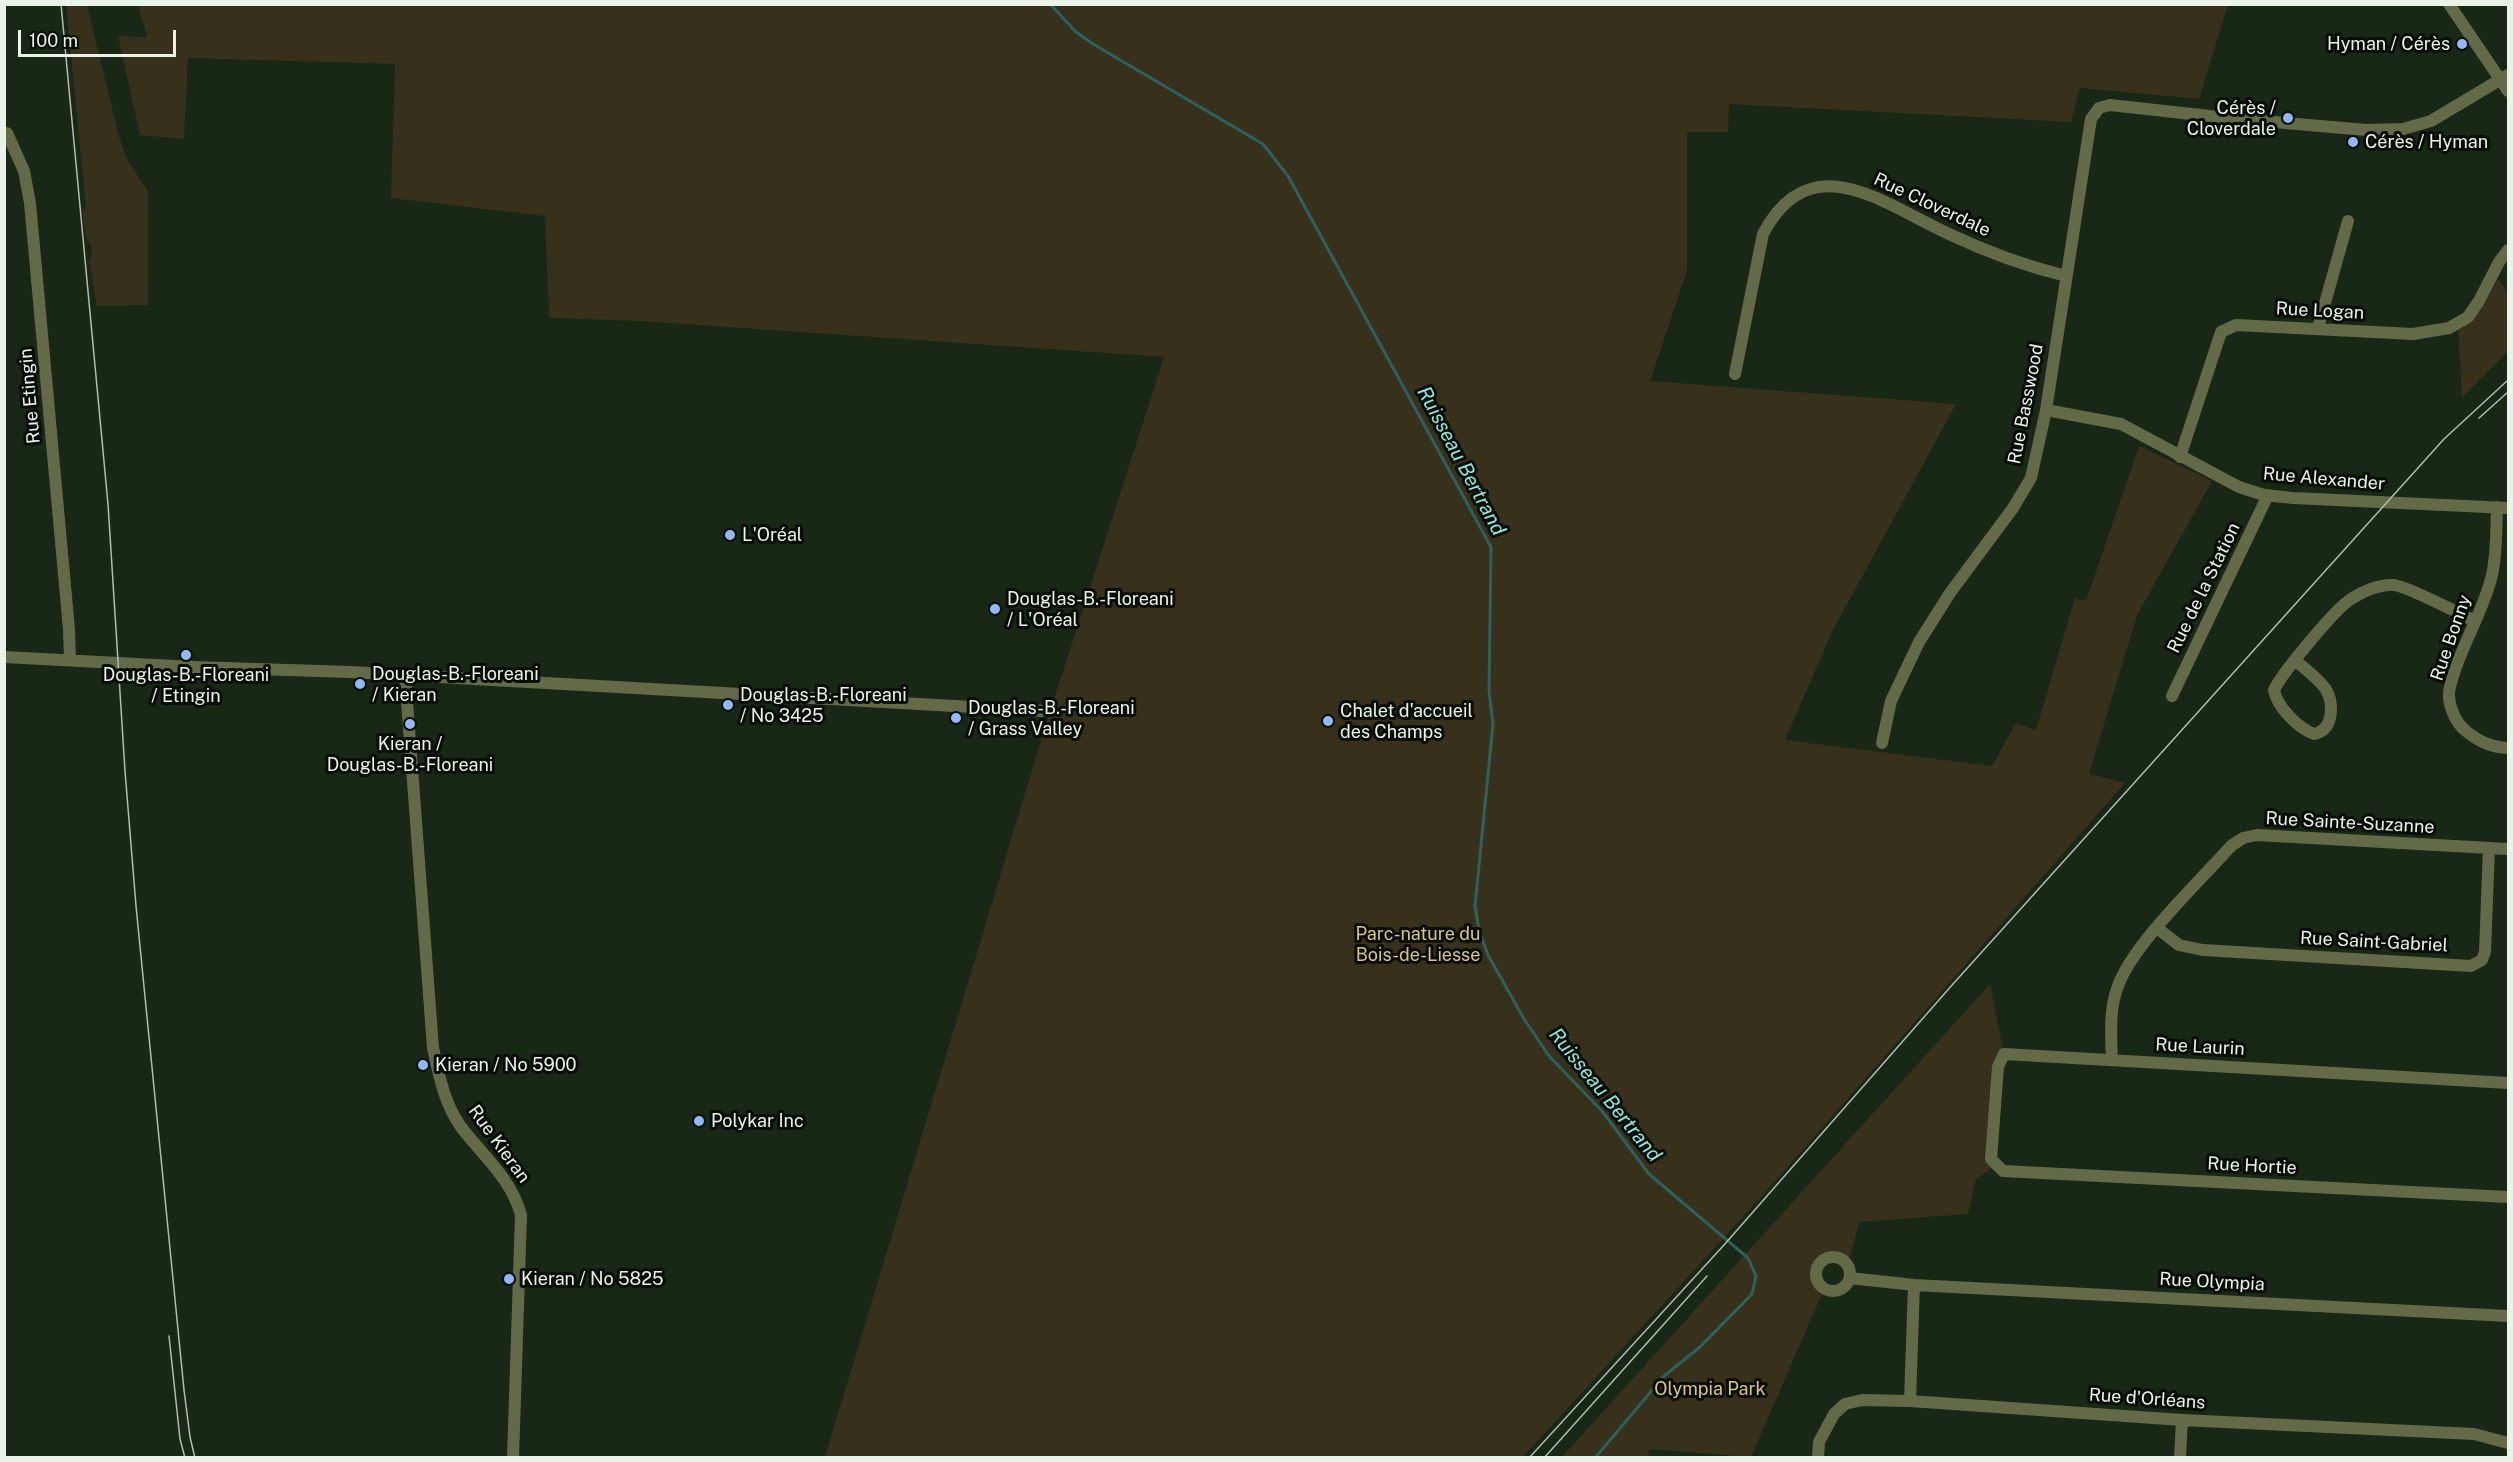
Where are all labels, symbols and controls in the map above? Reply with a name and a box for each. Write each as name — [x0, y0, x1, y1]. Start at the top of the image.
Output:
scale bar — [21, 18, 178, 56]
text: 100 m — [29, 30, 78, 51]
place label: Hyman / Cérès — [2327, 33, 2450, 55]
marker: Hyman / Cérès — [2455, 37, 2469, 51]
place label: Cérès / Cloverdale — [2187, 97, 2276, 140]
marker: Cérès / Cloverdale — [2281, 111, 2295, 125]
place label: Cérès / Hyman — [2365, 131, 2488, 153]
marker: Cérès / Hyman — [2346, 135, 2360, 149]
street label: Rue Cloverdale — [1870, 169, 1994, 241]
street label: Rue Logan — [2275, 298, 2365, 324]
street label: Rue Basswood — [2004, 342, 2048, 466]
street label: Rue Etingin — [15, 347, 45, 445]
water label: Ruisseau Bertrand — [1412, 382, 1510, 540]
street label: Rue Alexander — [2262, 463, 2386, 495]
street label: Rue de la Station — [2163, 519, 2245, 657]
place label: L'Oréal — [742, 524, 802, 546]
marker: L'Oréal — [723, 528, 737, 542]
place label: Douglas-B.-Floreani / L'Oréal — [1007, 588, 1174, 630]
street label: Rue Bonny — [2426, 592, 2476, 684]
marker: Douglas-B.-Floreani / L'Oréal — [988, 602, 1002, 616]
marker: Douglas-B.-Floreani / Etingin — [179, 648, 193, 662]
place label: Douglas-B.-Floreani / Kieran — [372, 663, 539, 706]
place label: Douglas-B.-Floreani / Etingin — [103, 664, 269, 706]
marker: Douglas-B.-Floreani / Kieran — [353, 677, 367, 691]
place label: Douglas-B.-Floreani / No 3425 — [740, 684, 907, 726]
place label: Douglas-B.-Floreani / Grass Valley — [968, 697, 1135, 740]
marker: Douglas-B.-Floreani / No 3425 — [721, 698, 735, 712]
place label: Chalet d'accueil des Champs — [1340, 700, 1473, 742]
marker: Douglas-B.-Floreani / Grass Valley — [949, 711, 963, 725]
marker: Chalet d'accueil des Champs — [1321, 714, 1335, 728]
marker: Kieran / Douglas-B.-Floreani — [403, 717, 417, 731]
place label: Kieran / Douglas-B.-Floreani — [327, 733, 493, 776]
street label: Rue Sainte-Suzanne — [2265, 808, 2435, 838]
park label: Parc-nature du Bois-de-Liesse — [1356, 923, 1480, 966]
street label: Rue Saint-Gabriel — [2300, 927, 2448, 957]
water label: Ruisseau Bertrand — [1544, 1023, 1666, 1167]
street label: Rue Laurin — [2155, 1034, 2245, 1060]
place label: Kieran / No 5900 — [435, 1054, 577, 1076]
marker: Kieran / No 5900 — [416, 1058, 430, 1072]
street label: Rue Kieran — [464, 1101, 534, 1187]
place label: Polykar Inc — [711, 1110, 804, 1132]
marker: Polykar Inc — [692, 1114, 706, 1128]
street label: Rue Hortie — [2207, 1153, 2297, 1179]
place label: Kieran / No 5825 — [521, 1268, 663, 1290]
street label: Rue Olympia — [2159, 1268, 2265, 1296]
marker: Kieran / No 5825 — [502, 1272, 516, 1286]
park label: Olympia Park — [1654, 1378, 1766, 1400]
street label: Rue d'Orléans — [2088, 1384, 2206, 1414]

